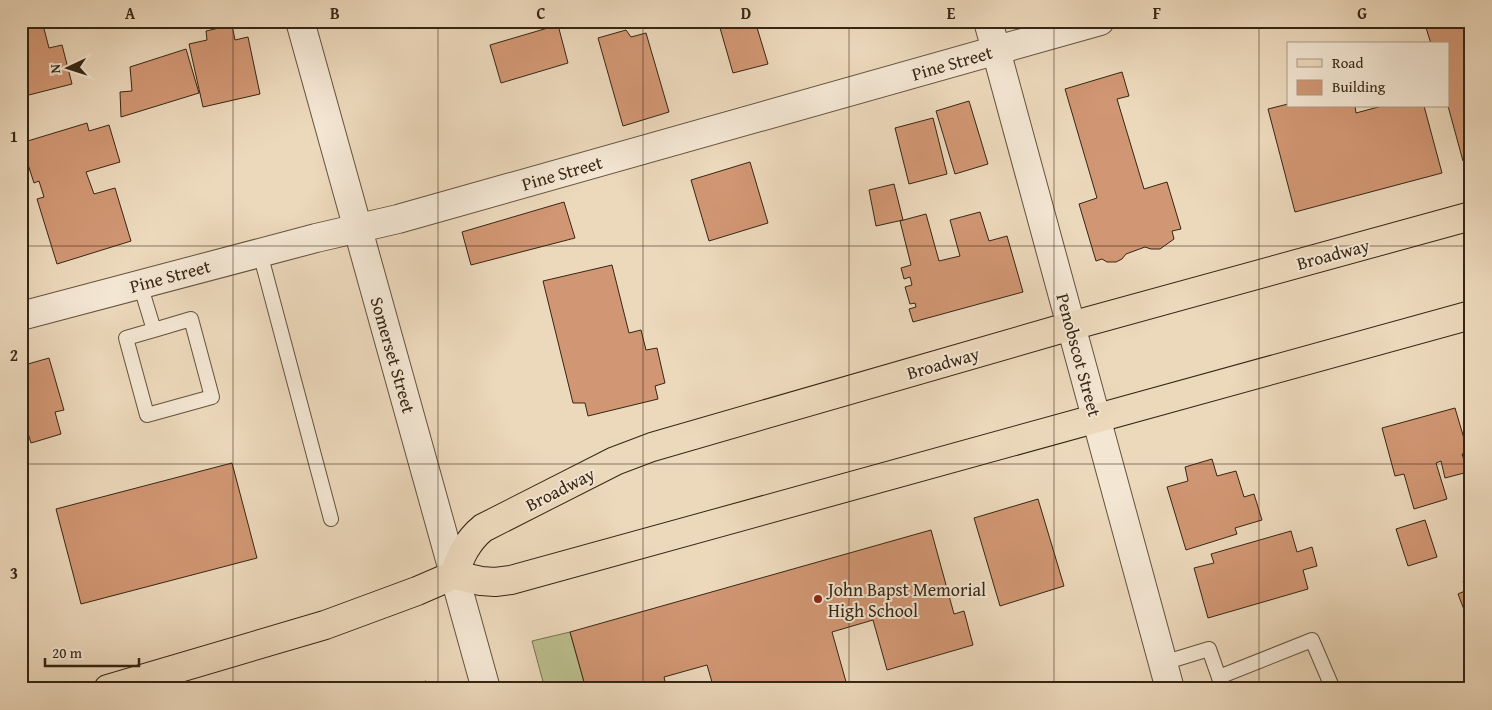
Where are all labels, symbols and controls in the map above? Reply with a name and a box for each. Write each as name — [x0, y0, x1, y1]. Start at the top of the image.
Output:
text: A — [125, 1, 136, 25]
text: B — [330, 1, 340, 25]
text: C — [536, 1, 546, 25]
text: D — [741, 1, 751, 25]
text: E — [947, 1, 956, 25]
text: F — [1153, 1, 1161, 25]
text: G — [1357, 1, 1367, 25]
street label: Pine Street — [908, 38, 996, 87]
north arrow — [42, 42, 92, 92]
legend — [1287, 42, 1450, 108]
text: Road — [1332, 52, 1363, 73]
text: N — [45, 63, 65, 74]
text: Building — [1332, 76, 1386, 97]
text: 1 — [10, 124, 18, 148]
street label: Pine Street — [518, 148, 606, 197]
street label: Broadway — [1293, 231, 1373, 277]
street label: Pine Street — [127, 252, 214, 300]
street label: Penobscot Street — [1050, 290, 1109, 420]
street label: Somerset Street — [363, 294, 423, 417]
street label: Broadway — [903, 340, 983, 386]
text: 2 — [10, 343, 18, 367]
street label: Broadway — [521, 460, 599, 518]
text: 3 — [10, 561, 18, 585]
place label: John Bapst Memorial High School — [826, 576, 986, 624]
marker: John Bapst Memorial High School — [812, 593, 824, 605]
scale bar — [45, 635, 139, 667]
text: 20 m — [52, 642, 83, 663]

